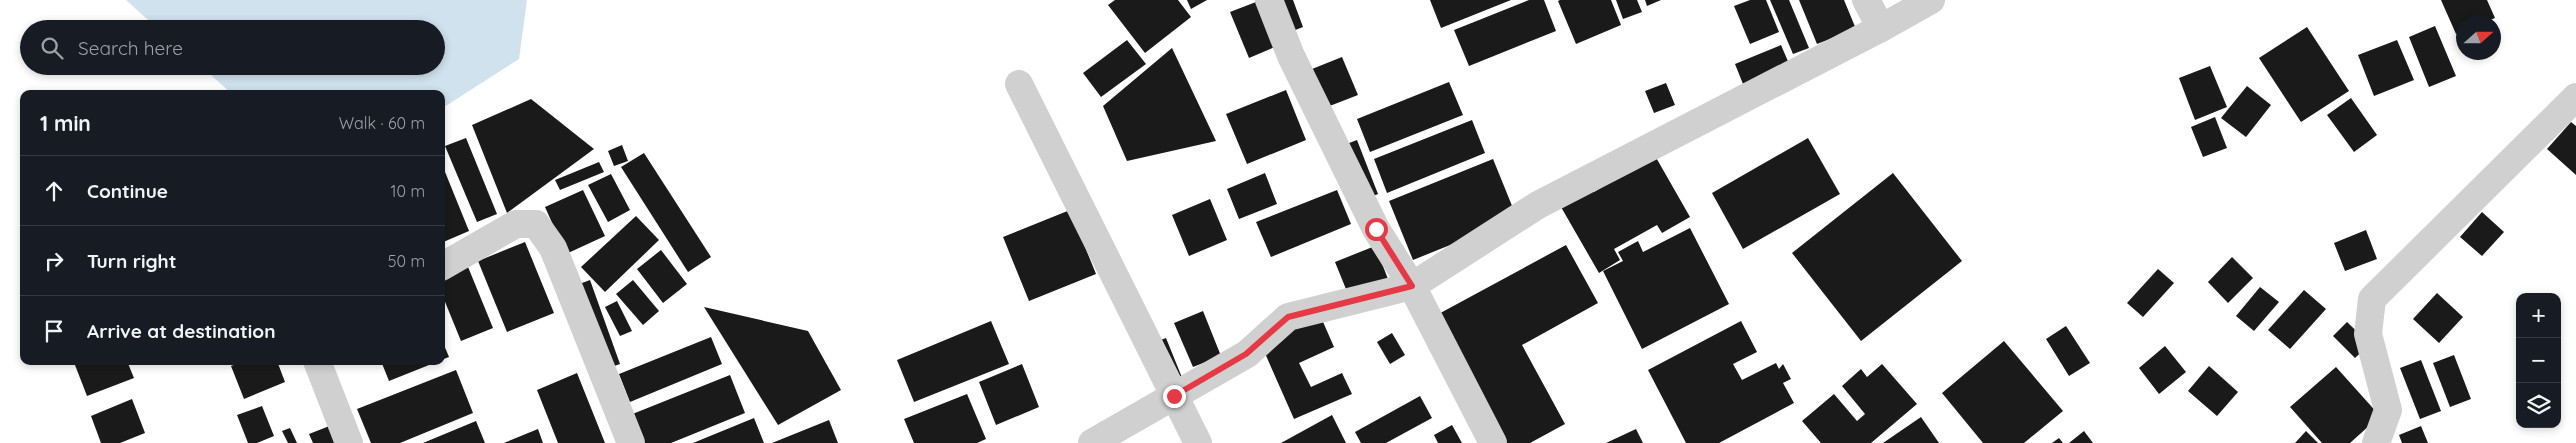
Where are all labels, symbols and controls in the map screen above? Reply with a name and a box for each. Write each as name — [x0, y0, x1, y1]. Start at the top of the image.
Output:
north arrow — [2456, 15, 2501, 60]
search box — [20, 20, 445, 75]
icon: search — [38, 34, 66, 62]
text: Search here — [78, 36, 183, 60]
text: 1 min — [40, 110, 91, 136]
text: Walk · 60 m — [339, 113, 425, 133]
icon: ahead — [40, 177, 68, 205]
text: Continue — [87, 179, 168, 203]
text: 10 m — [391, 181, 425, 201]
route start — [1365, 218, 1388, 241]
icon: right — [40, 247, 68, 275]
text: Turn right — [87, 249, 176, 273]
text: 50 m — [388, 251, 425, 271]
map controls — [2516, 293, 2561, 428]
button: + — [2516, 293, 2561, 338]
icon: arrive — [40, 317, 68, 345]
text: Arrive at destination — [87, 319, 276, 343]
button: − — [2516, 338, 2561, 383]
button: layers — [2516, 383, 2561, 428]
route end — [1163, 385, 1186, 408]

